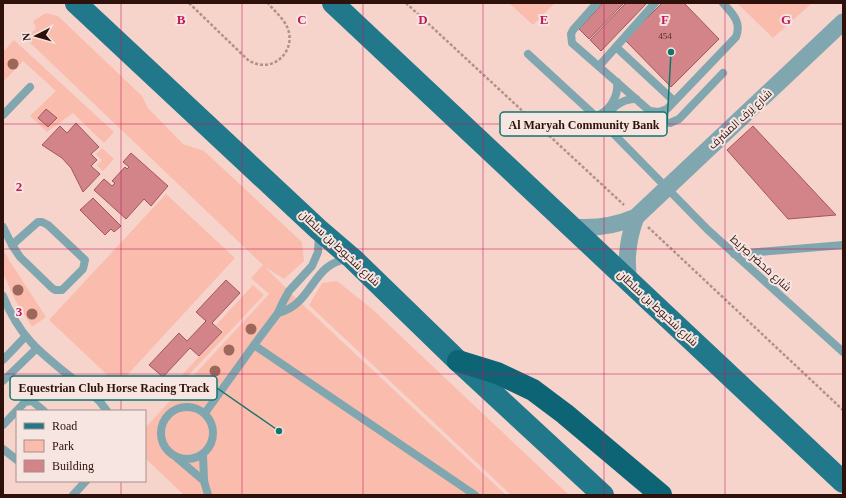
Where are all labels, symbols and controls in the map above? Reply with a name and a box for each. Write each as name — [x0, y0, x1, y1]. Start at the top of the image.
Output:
text: B — [177, 12, 186, 27]
text: C — [297, 12, 307, 27]
text: D — [418, 12, 428, 27]
text: E — [540, 12, 548, 27]
text: F — [661, 12, 669, 27]
text: G — [781, 12, 791, 27]
north arrow — [16, 16, 56, 56]
house number: 454 — [658, 31, 672, 41]
text: N — [20, 32, 32, 42]
street label: شارع يَرف المشرف — [706, 87, 775, 153]
callout: Al Maryah Community Bank — [500, 112, 667, 136]
text: Al Maryah Community Bank — [508, 118, 660, 132]
text: 2 — [16, 179, 22, 194]
street label: شارع شخبوط بن سلطان — [296, 208, 383, 290]
street label: شارع مَحضَر صِرَيط — [727, 233, 794, 295]
street label: شارع شخبوط بن سلطان — [614, 268, 701, 350]
text: 3 — [16, 304, 23, 319]
callout: Equestrian Club Horse Racing Track — [10, 376, 217, 400]
text: Equestrian Club Horse Racing Track — [19, 381, 210, 395]
legend — [16, 410, 146, 482]
text: Road — [52, 419, 77, 433]
text: Park — [52, 439, 74, 453]
text: Building — [52, 459, 94, 473]

